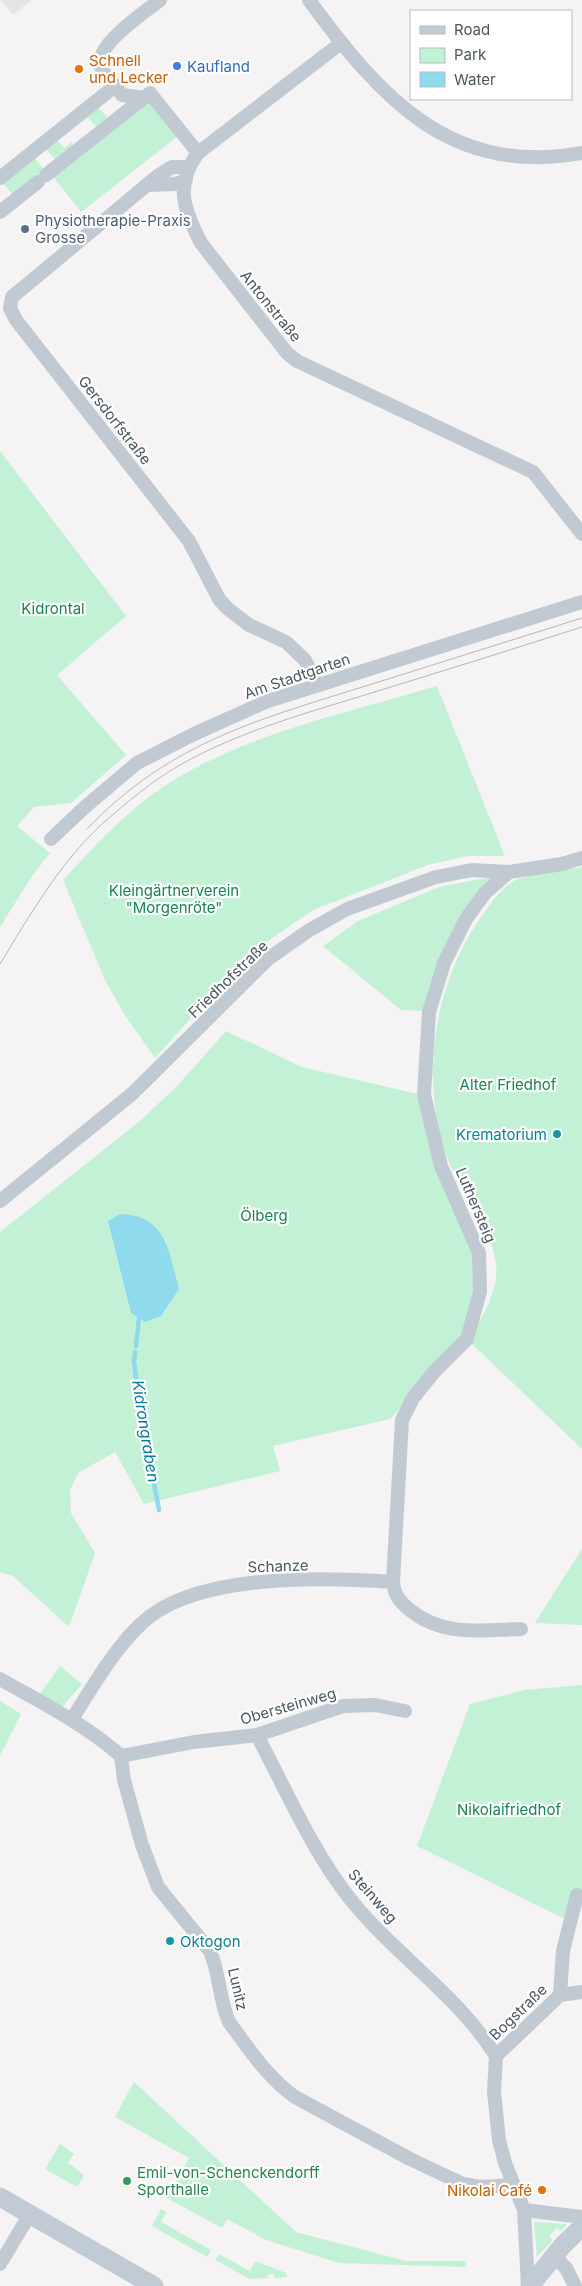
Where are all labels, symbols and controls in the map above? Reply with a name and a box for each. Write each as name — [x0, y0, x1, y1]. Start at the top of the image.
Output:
legend — [410, 10, 572, 100]
text: Road — [454, 20, 490, 39]
text: Park — [454, 45, 487, 64]
place label: Schnell und Lecker — [89, 51, 169, 87]
place label: Kaufland — [187, 57, 250, 76]
marker: Kaufland — [171, 60, 183, 72]
marker: Schnell und Lecker — [73, 63, 85, 75]
text: Water — [454, 70, 496, 89]
place label: Physiotherapie-Praxis Grosse — [35, 211, 191, 247]
marker: Physiotherapie-Praxis Grosse — [19, 223, 31, 235]
street label: Antonstraße — [236, 266, 306, 346]
street label: Gersdorfstraße — [74, 372, 156, 468]
park label: Kidrontal — [21, 599, 85, 618]
street label: Am Stadtgarten — [242, 649, 352, 703]
park label: Kleingärtnerverein "Morgenröte" — [109, 881, 239, 917]
street label: Friedhofstraße — [184, 936, 272, 1022]
park label: Alter Friedhof — [460, 1075, 557, 1094]
place label: Krematorium — [456, 1125, 547, 1144]
marker: Krematorium — [551, 1128, 563, 1140]
street label: Luthersteig — [452, 1165, 500, 1245]
park label: Ölberg — [240, 1206, 288, 1225]
water label: Kidrongraben — [128, 1378, 164, 1484]
street label: Schanze — [247, 1555, 309, 1577]
street label: Obersteinweg — [238, 1683, 338, 1729]
park label: Nikolaifriedhof — [457, 1800, 561, 1819]
street label: Steinweg — [344, 1865, 402, 1927]
place label: Oktogon — [180, 1932, 241, 1951]
marker: Oktogon — [164, 1935, 176, 1947]
street label: Lunitz — [224, 1966, 252, 2012]
street label: Bogstraße — [485, 1980, 551, 2044]
place label: Emil-von-Schenckendorff Sporthalle — [137, 2163, 320, 2199]
marker: Emil-von-Schenckendorff Sporthalle — [121, 2175, 133, 2187]
place label: Nikolai Café — [447, 2181, 532, 2200]
marker: Nikolai Café — [536, 2184, 548, 2196]

